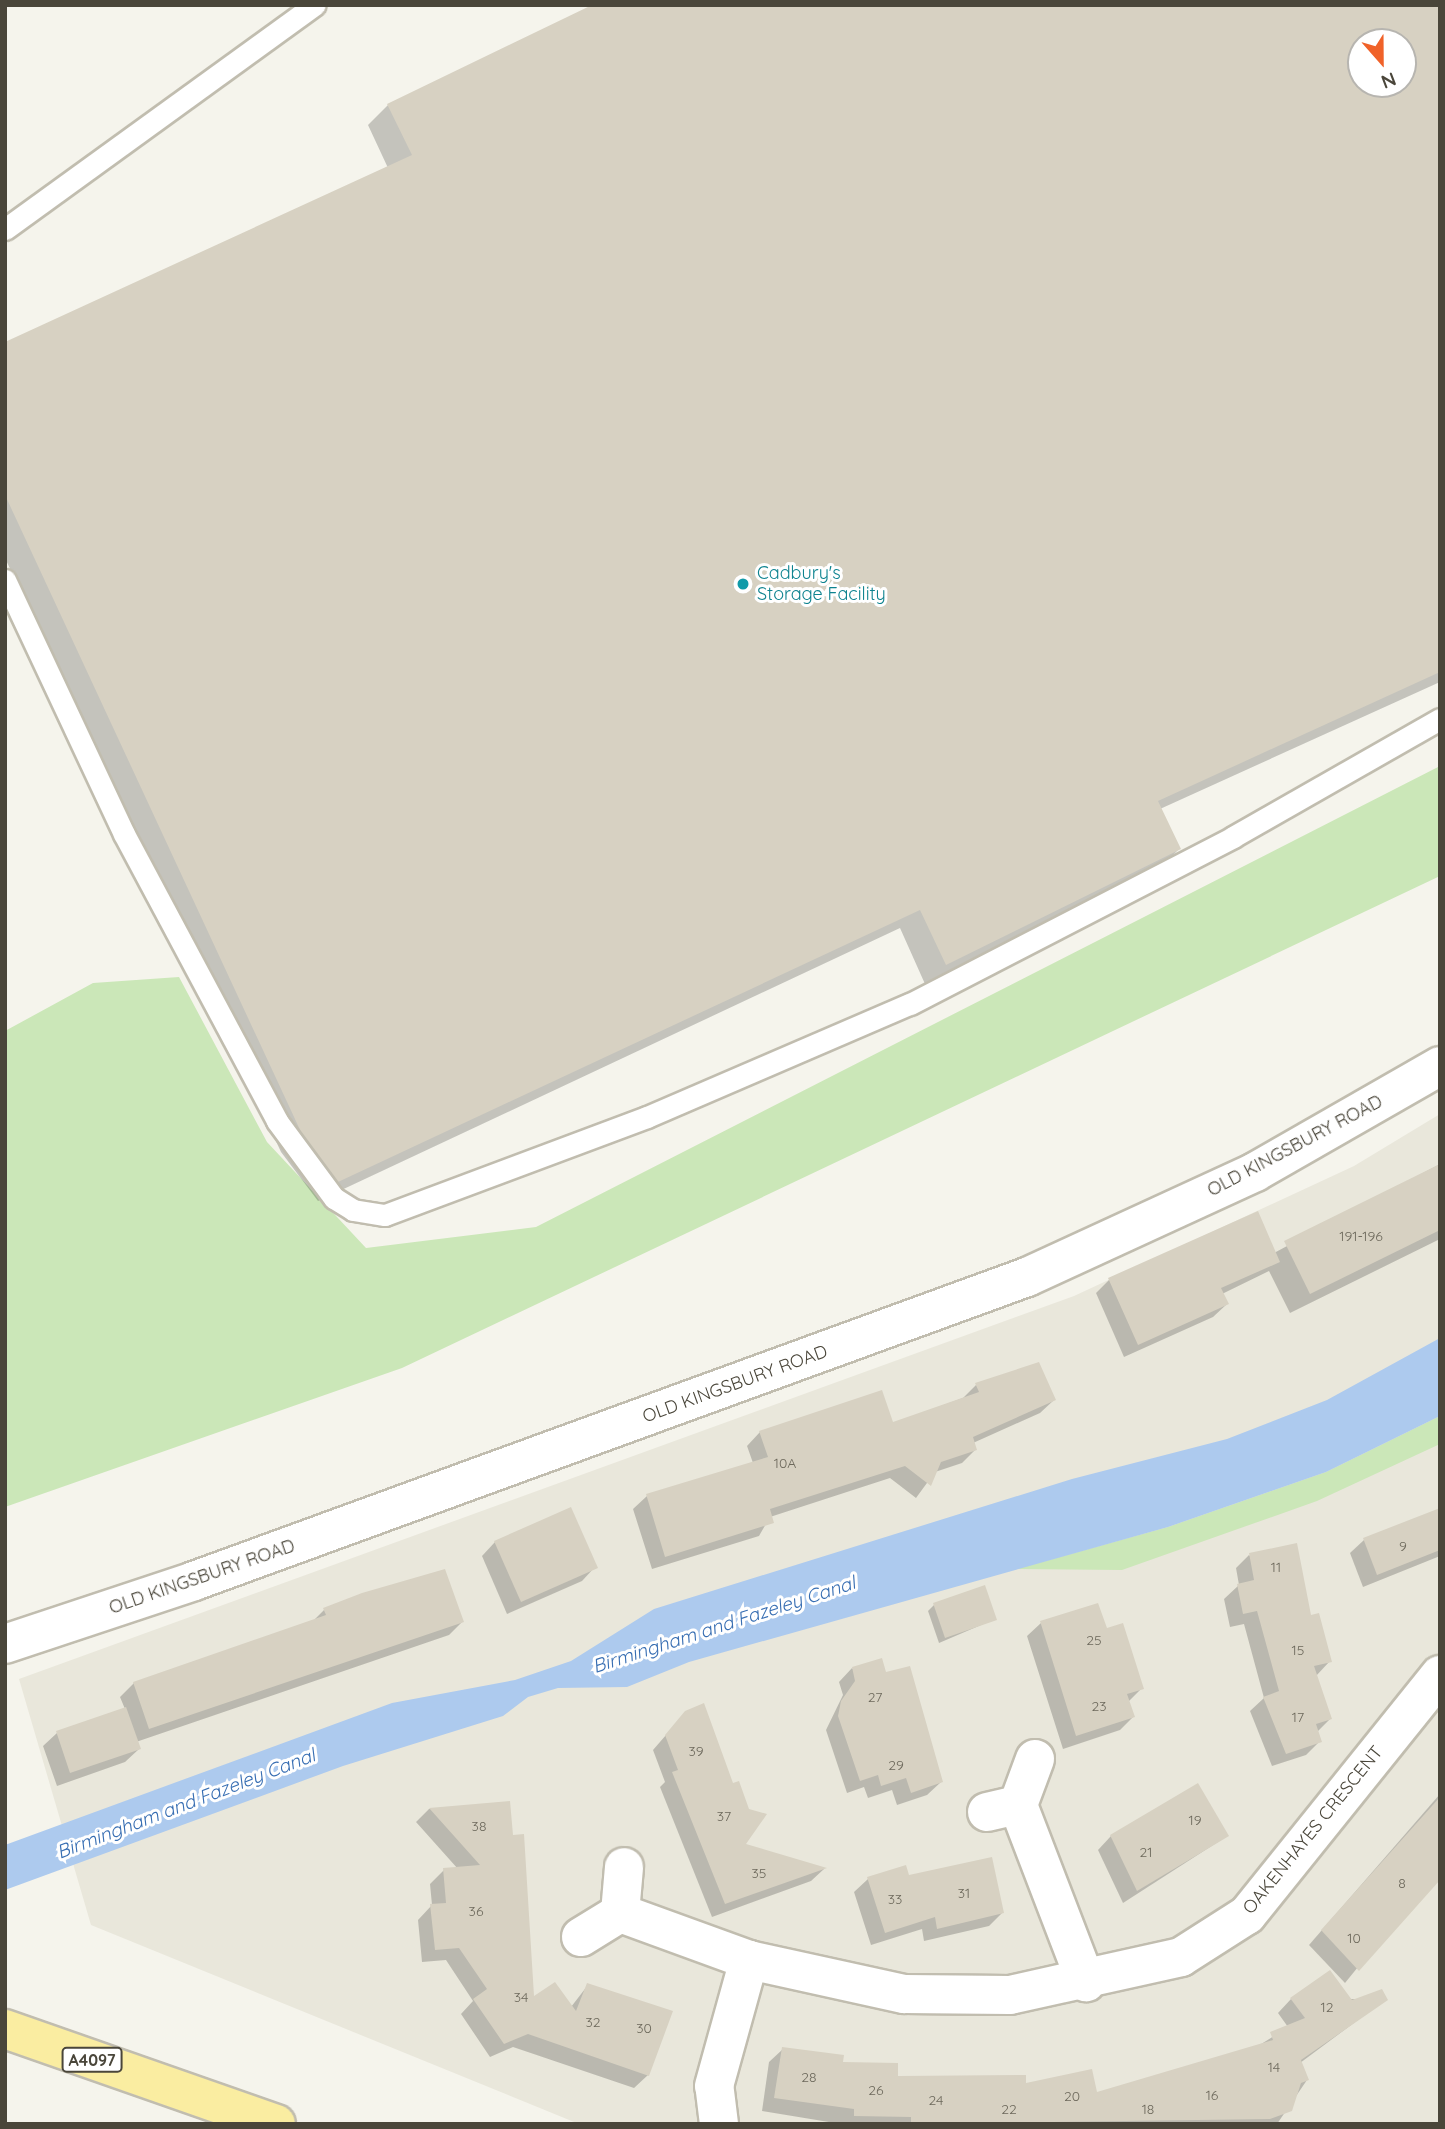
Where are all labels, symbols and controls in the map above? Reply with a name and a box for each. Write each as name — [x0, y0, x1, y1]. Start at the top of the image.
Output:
north arrow — [1347, 28, 1417, 98]
text: N — [1378, 67, 1400, 94]
place label: Cadbury's Storage Facility — [757, 563, 886, 606]
marker: Cadbury's Storage Facility — [735, 576, 751, 592]
street label: OLD KINGSBURY ROAD — [1204, 1091, 1386, 1201]
house number: 191-196 — [1339, 1228, 1383, 1244]
street label: OLD KINGSBURY ROAD — [640, 1341, 830, 1427]
house number: 10A — [774, 1455, 796, 1471]
street label: OLD KINGSBURY ROAD — [106, 1535, 298, 1619]
house number: 9 — [1399, 1538, 1407, 1554]
house number: 11 — [1271, 1559, 1281, 1575]
water label: Birmingham and Fazeley Canal — [590, 1572, 858, 1678]
house number: 25 — [1086, 1632, 1102, 1648]
house number: 15 — [1292, 1642, 1304, 1658]
house number: 27 — [868, 1689, 882, 1705]
house number: 23 — [1091, 1698, 1107, 1714]
house number: 17 — [1292, 1709, 1304, 1725]
street label: OAKENHAYES CRESCENT — [1239, 1742, 1387, 1918]
house number: 39 — [688, 1743, 704, 1759]
water label: Birmingham and Fazeley Canal — [53, 1744, 319, 1864]
house number: 29 — [888, 1757, 904, 1773]
house number: 37 — [717, 1808, 731, 1824]
house number: 19 — [1189, 1812, 1201, 1828]
house number: 38 — [472, 1818, 486, 1834]
house number: 21 — [1140, 1844, 1152, 1860]
house number: 35 — [752, 1865, 766, 1881]
house number: 8 — [1398, 1875, 1406, 1891]
house number: 31 — [958, 1885, 970, 1901]
house number: 33 — [888, 1891, 902, 1907]
house number: 36 — [469, 1903, 483, 1919]
house number: 10 — [1347, 1930, 1361, 1946]
house number: 34 — [514, 1989, 528, 2005]
house number: 12 — [1321, 1999, 1333, 2015]
house number: 32 — [585, 2014, 601, 2030]
house number: 30 — [636, 2020, 652, 2036]
road number: A4097 — [60, 2048, 124, 2072]
house number: 14 — [1268, 2059, 1280, 2075]
house number: 28 — [801, 2069, 817, 2085]
house number: 26 — [868, 2082, 884, 2098]
house number: 16 — [1206, 2087, 1218, 2103]
house number: 20 — [1064, 2088, 1080, 2104]
house number: 24 — [929, 2092, 943, 2108]
house number: 22 — [1001, 2101, 1017, 2117]
house number: 18 — [1142, 2101, 1154, 2117]

